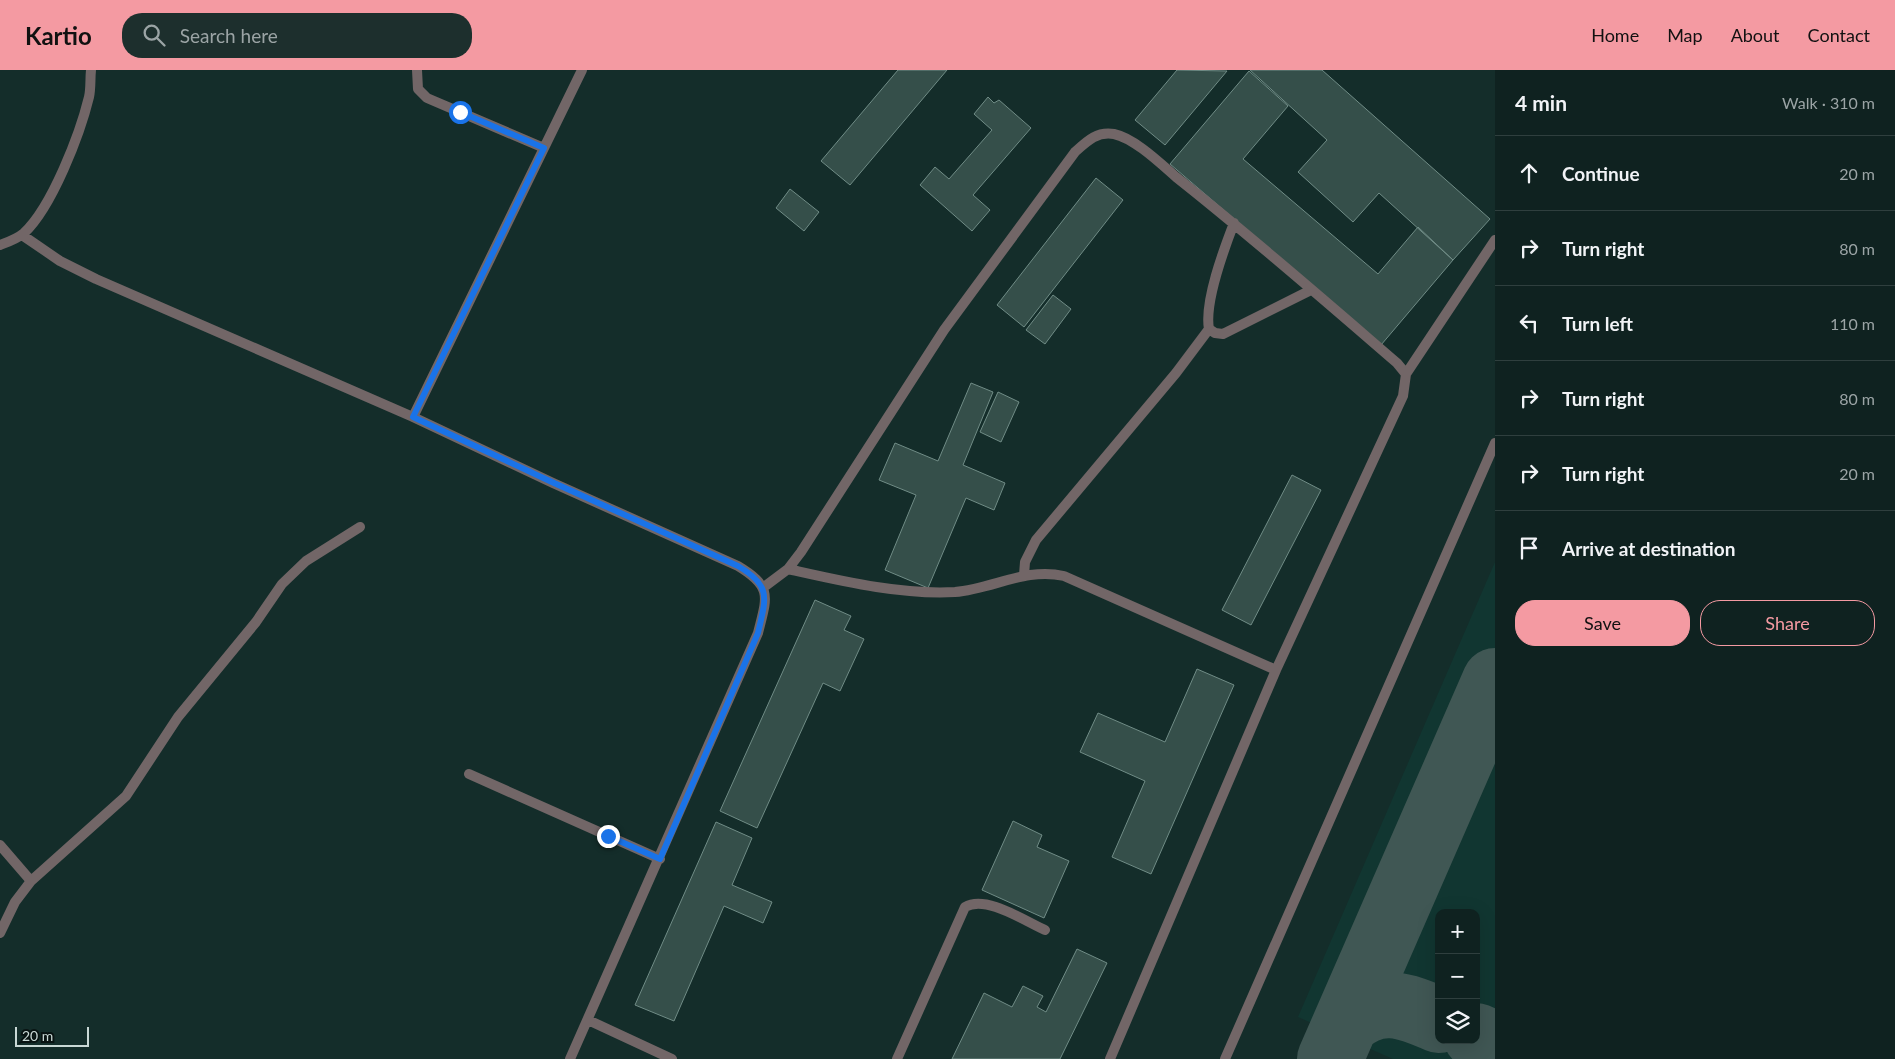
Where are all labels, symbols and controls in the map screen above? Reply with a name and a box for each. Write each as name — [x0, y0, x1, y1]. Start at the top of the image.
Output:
search box — [122, 13, 472, 58]
text: Kartio — [25, 21, 92, 50]
icon: search — [140, 21, 168, 49]
text: Search here — [180, 24, 278, 47]
text: Home — [1591, 24, 1639, 46]
text: Map — [1667, 24, 1703, 46]
text: About — [1731, 24, 1780, 46]
text: Contact — [1808, 24, 1870, 46]
text: 4 min — [1515, 90, 1567, 115]
text: Walk · 310 m — [1782, 93, 1875, 112]
route start — [449, 101, 472, 124]
icon: ahead — [1515, 159, 1543, 187]
text: Continue — [1562, 162, 1640, 185]
text: 20 m — [1839, 164, 1875, 183]
icon: right — [1515, 234, 1543, 262]
text: Turn right — [1562, 237, 1644, 260]
text: 80 m — [1839, 239, 1875, 258]
icon: left — [1515, 309, 1543, 337]
text: Turn left — [1562, 312, 1633, 335]
text: 110 m — [1830, 314, 1875, 333]
icon: right — [1515, 384, 1543, 412]
text: Turn right — [1562, 387, 1644, 410]
text: 80 m — [1839, 389, 1875, 408]
icon: right — [1515, 459, 1543, 487]
text: Turn right — [1562, 462, 1644, 485]
text: 20 m — [1839, 464, 1875, 483]
icon: arrive — [1515, 534, 1543, 562]
text: Arrive at destination — [1562, 537, 1735, 560]
button: Save — [1515, 600, 1690, 646]
button: Share — [1700, 600, 1875, 646]
route end — [597, 825, 620, 848]
map controls — [1435, 909, 1480, 1044]
button: + — [1435, 909, 1480, 954]
button: − — [1435, 954, 1480, 999]
button: layers — [1435, 999, 1480, 1044]
scale bar — [15, 1024, 89, 1047]
text: 20 m — [22, 1027, 53, 1044]

